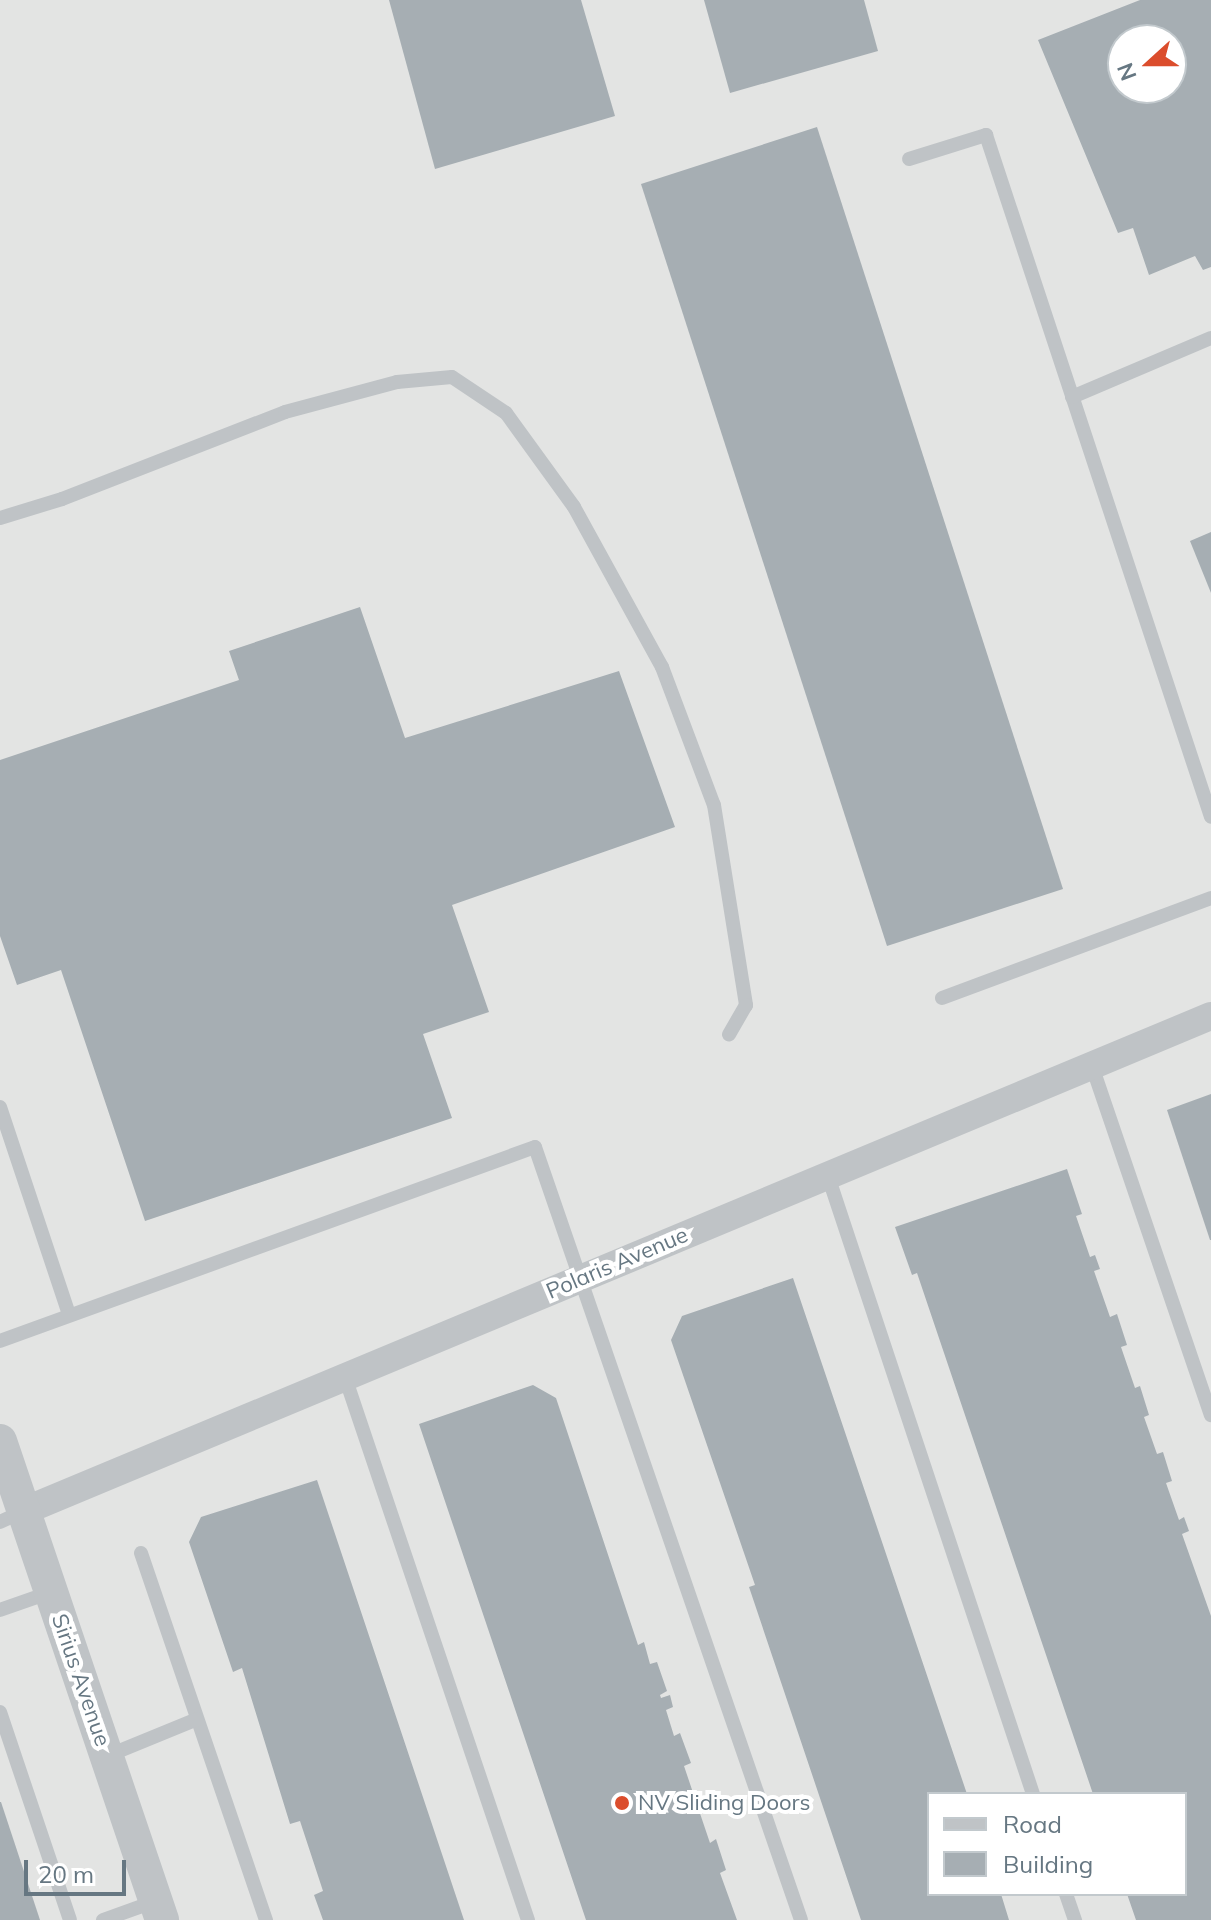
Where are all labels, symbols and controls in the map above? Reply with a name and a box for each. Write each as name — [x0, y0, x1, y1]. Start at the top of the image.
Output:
north arrow — [1107, 24, 1187, 104]
text: N — [1110, 59, 1143, 85]
street label: Polaris Avenue — [542, 1221, 692, 1305]
street label: Sirius Avenue — [46, 1610, 116, 1750]
place label: NV Sliding Doors — [638, 1790, 810, 1816]
legend — [927, 1792, 1187, 1896]
marker: NV Sliding Doors — [613, 1794, 631, 1812]
text: Road — [1003, 1809, 1062, 1839]
scale bar — [28, 1844, 130, 1894]
text: Building — [1003, 1849, 1093, 1879]
text: 20 m — [38, 1859, 94, 1889]

